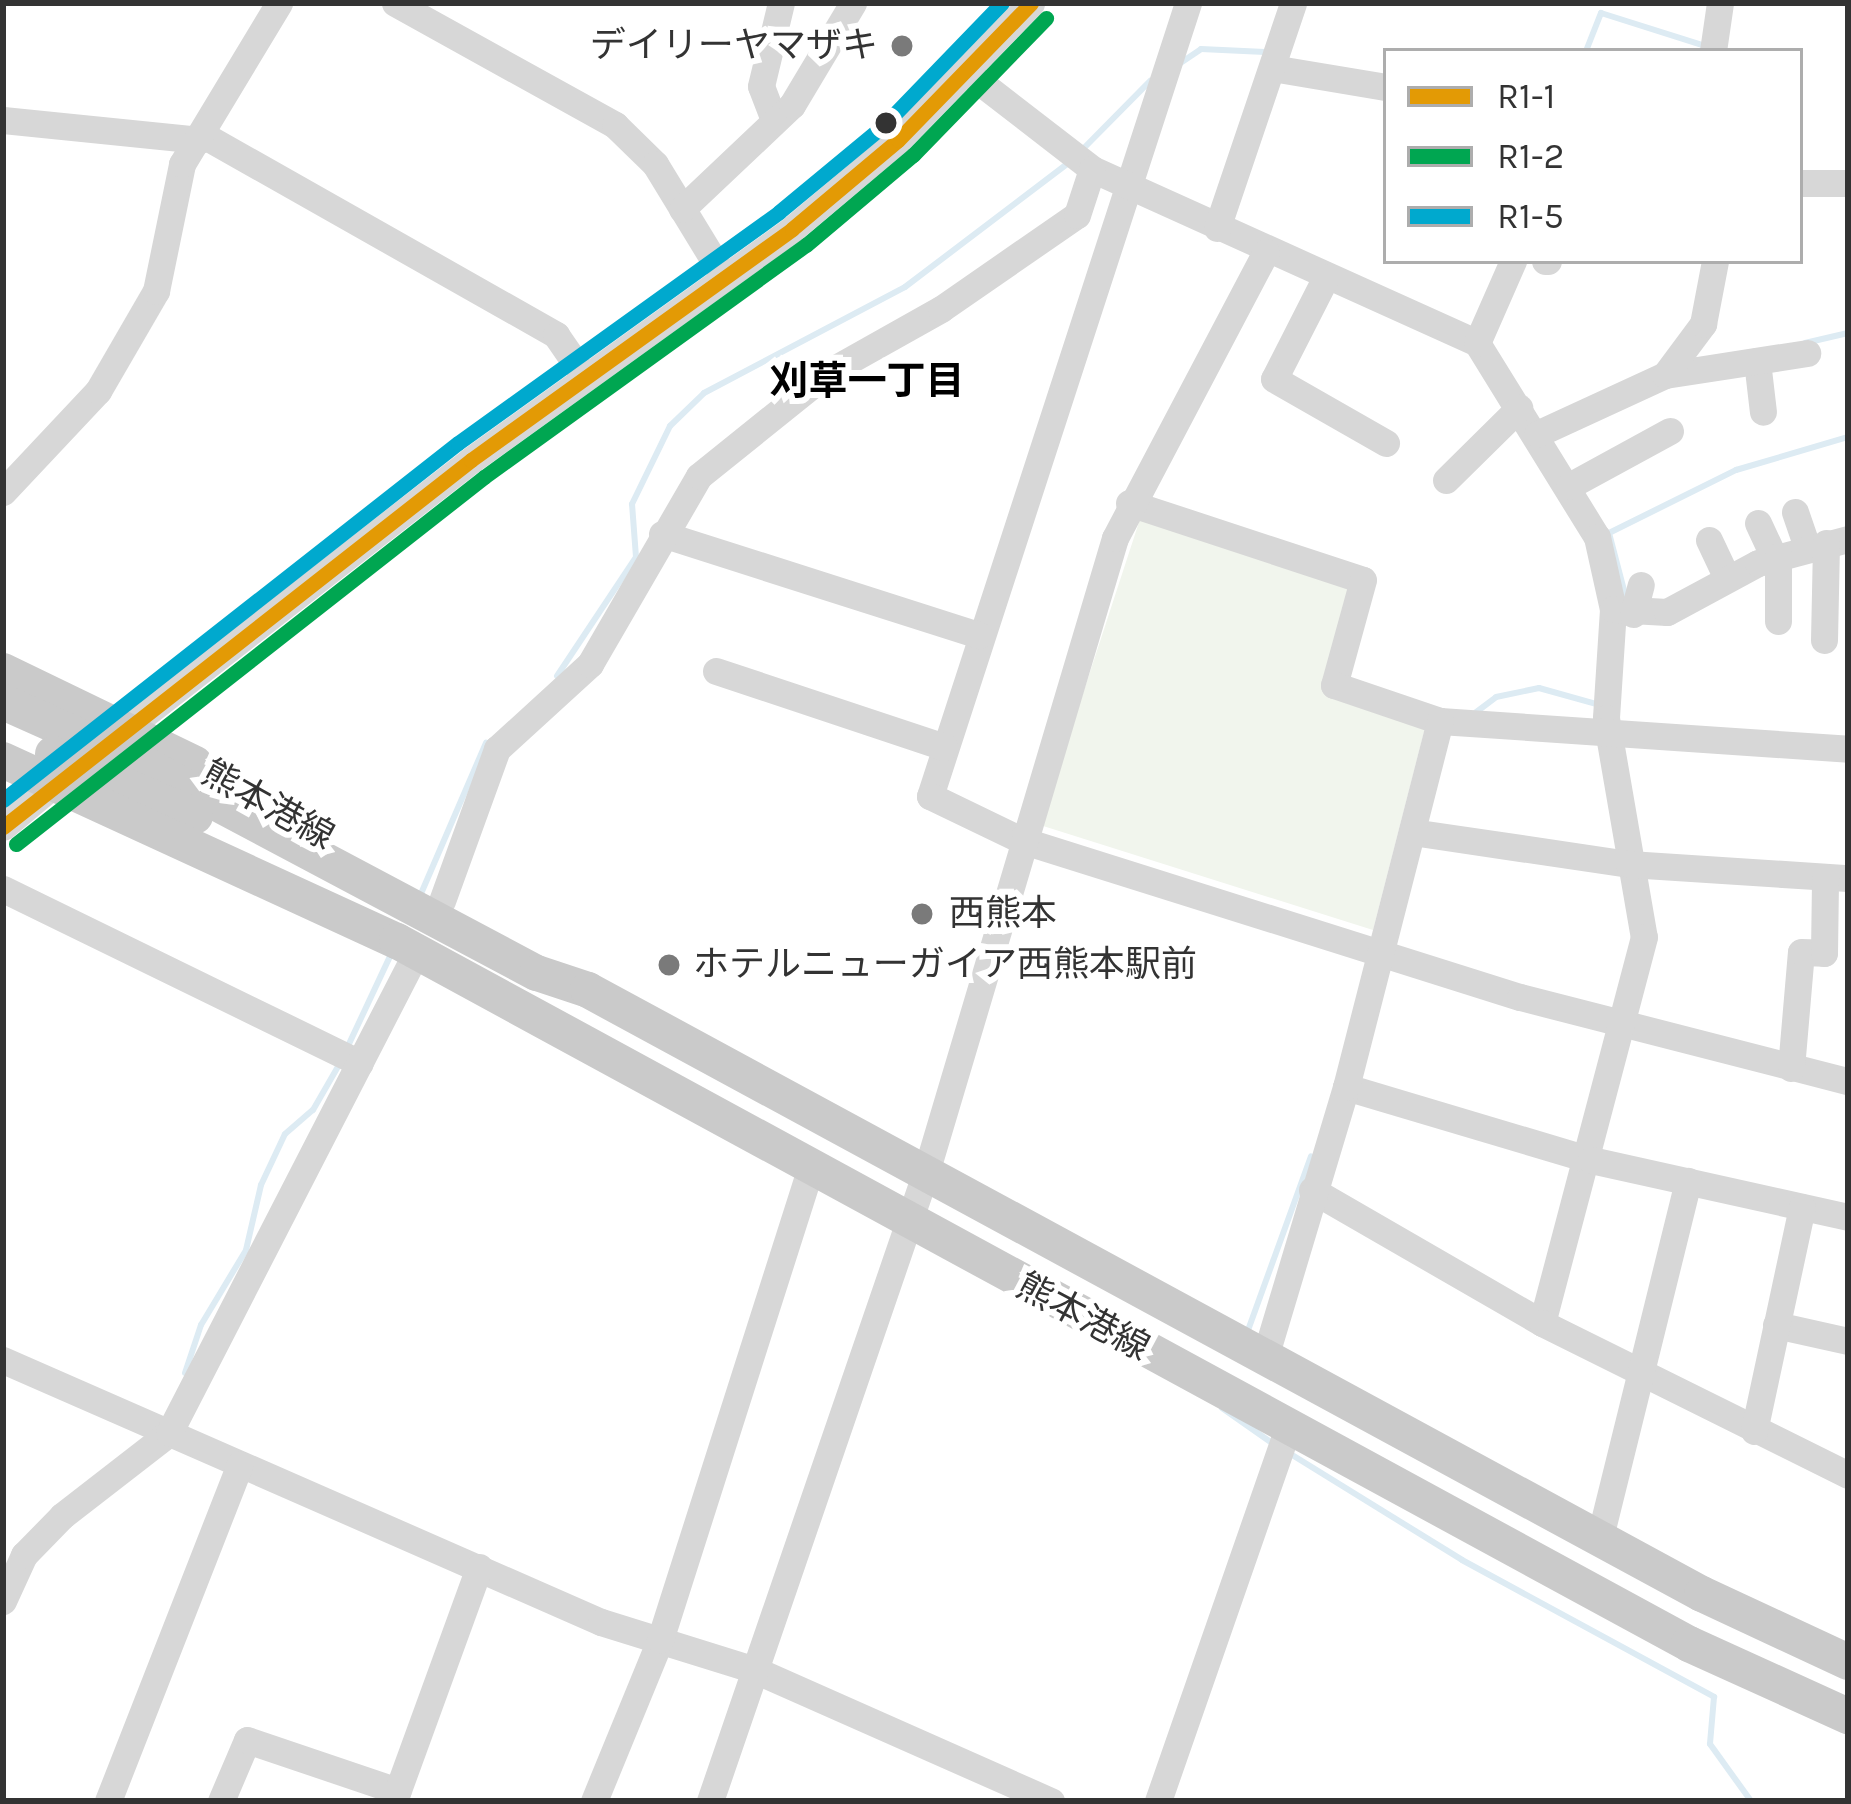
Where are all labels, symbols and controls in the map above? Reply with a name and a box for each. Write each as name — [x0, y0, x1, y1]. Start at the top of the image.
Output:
place label: デイリーヤマザキ — [590, 24, 878, 68]
marker: デイリーヤマザキ — [889, 33, 915, 59]
legend — [1383, 48, 1803, 264]
text: R1-1 — [1497, 75, 1555, 117]
unlabelled marker — [875, 112, 897, 134]
text: R1-2 — [1497, 135, 1564, 177]
text: R1-5 — [1497, 195, 1564, 237]
district label: 刈草一丁目 — [770, 358, 964, 404]
street label: 熊本港線 — [195, 751, 341, 859]
place label: 西熊本 — [949, 892, 1057, 936]
marker: 西熊本 — [906, 898, 938, 930]
place label: ホテルニューガイア西熊本駅前 — [693, 943, 1197, 987]
marker: ホテルニューガイア西熊本駅前 — [656, 952, 682, 978]
street label: 熊本港線 — [1009, 1264, 1157, 1370]

